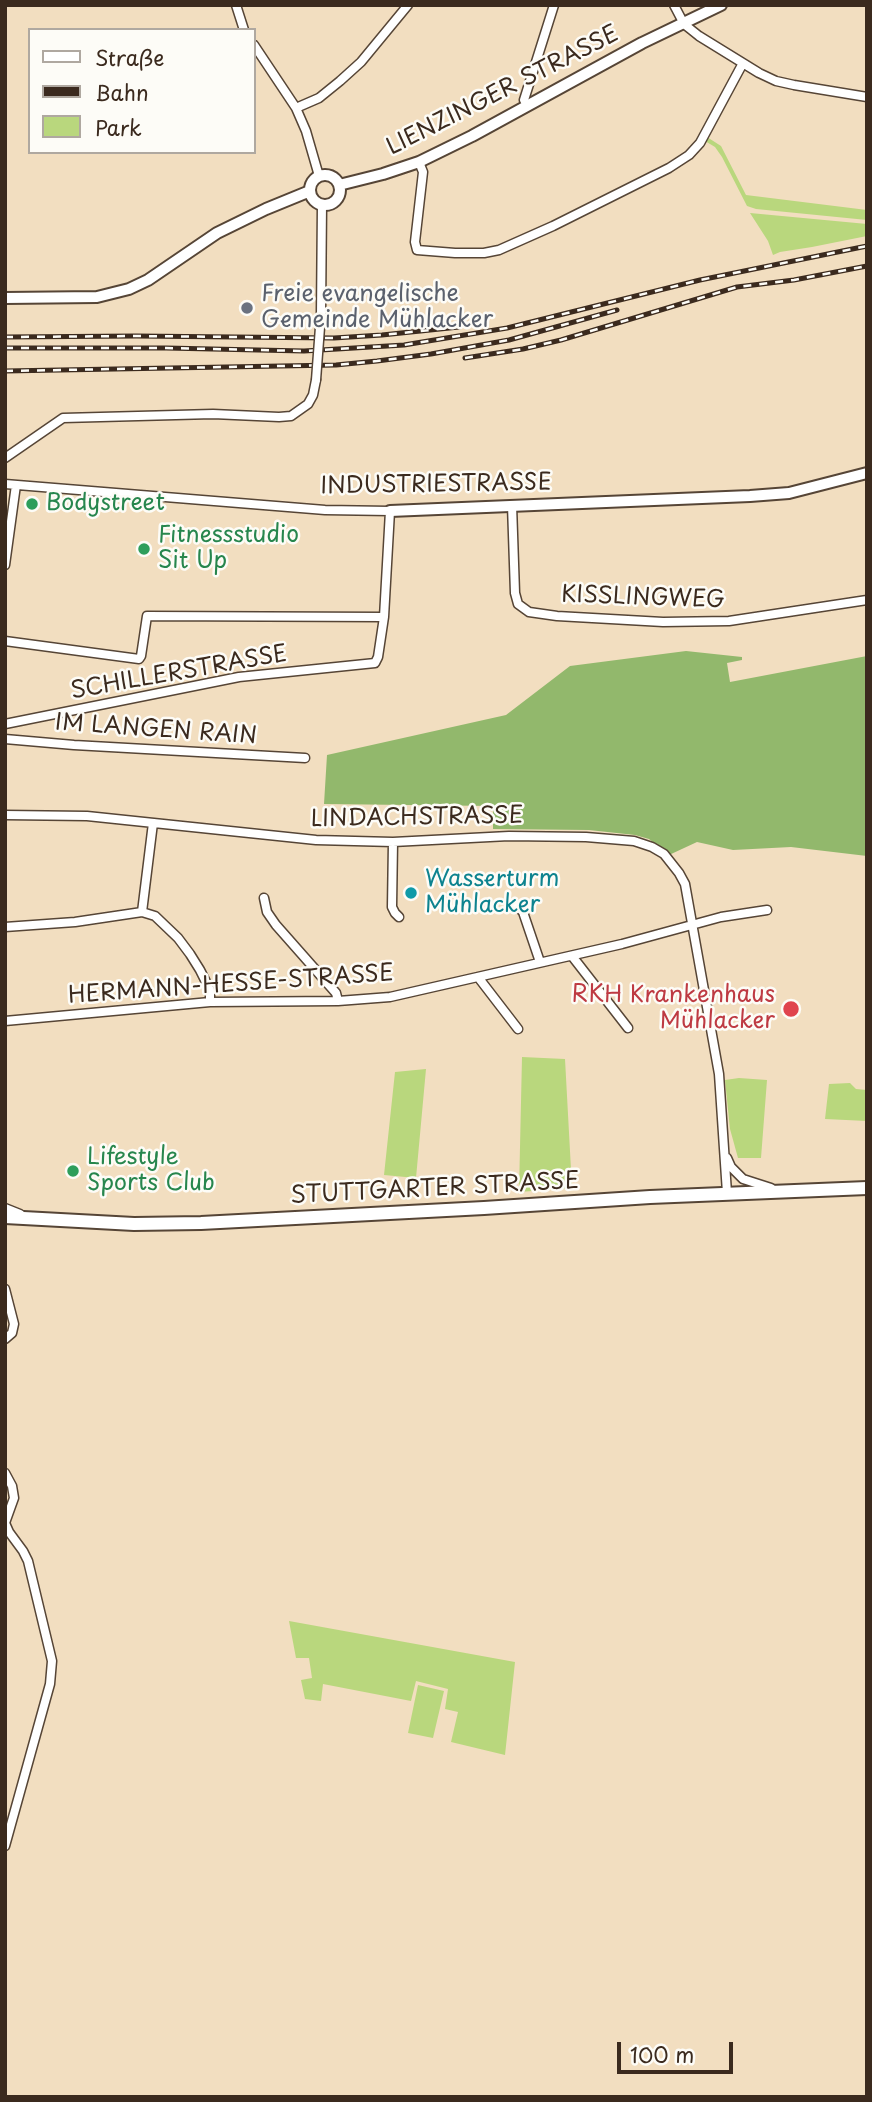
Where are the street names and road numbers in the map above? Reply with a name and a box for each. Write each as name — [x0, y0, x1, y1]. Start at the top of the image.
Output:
street label: LIENZINGER STRASSE — [382, 20, 624, 162]
street label: INDUSTRIESTRASSE — [320, 469, 552, 501]
street label: KISSLINGWEG — [561, 581, 725, 615]
street label: SCHILLERSTRASSE — [69, 640, 289, 706]
street label: IM LANGEN RAIN — [54, 709, 258, 751]
street label: LINDACHSTRASSE — [310, 802, 524, 834]
street label: HERMANN-HESSE-STRASSE — [67, 960, 395, 1010]
street label: STUTTGARTER STRASSE — [290, 1168, 580, 1210]

